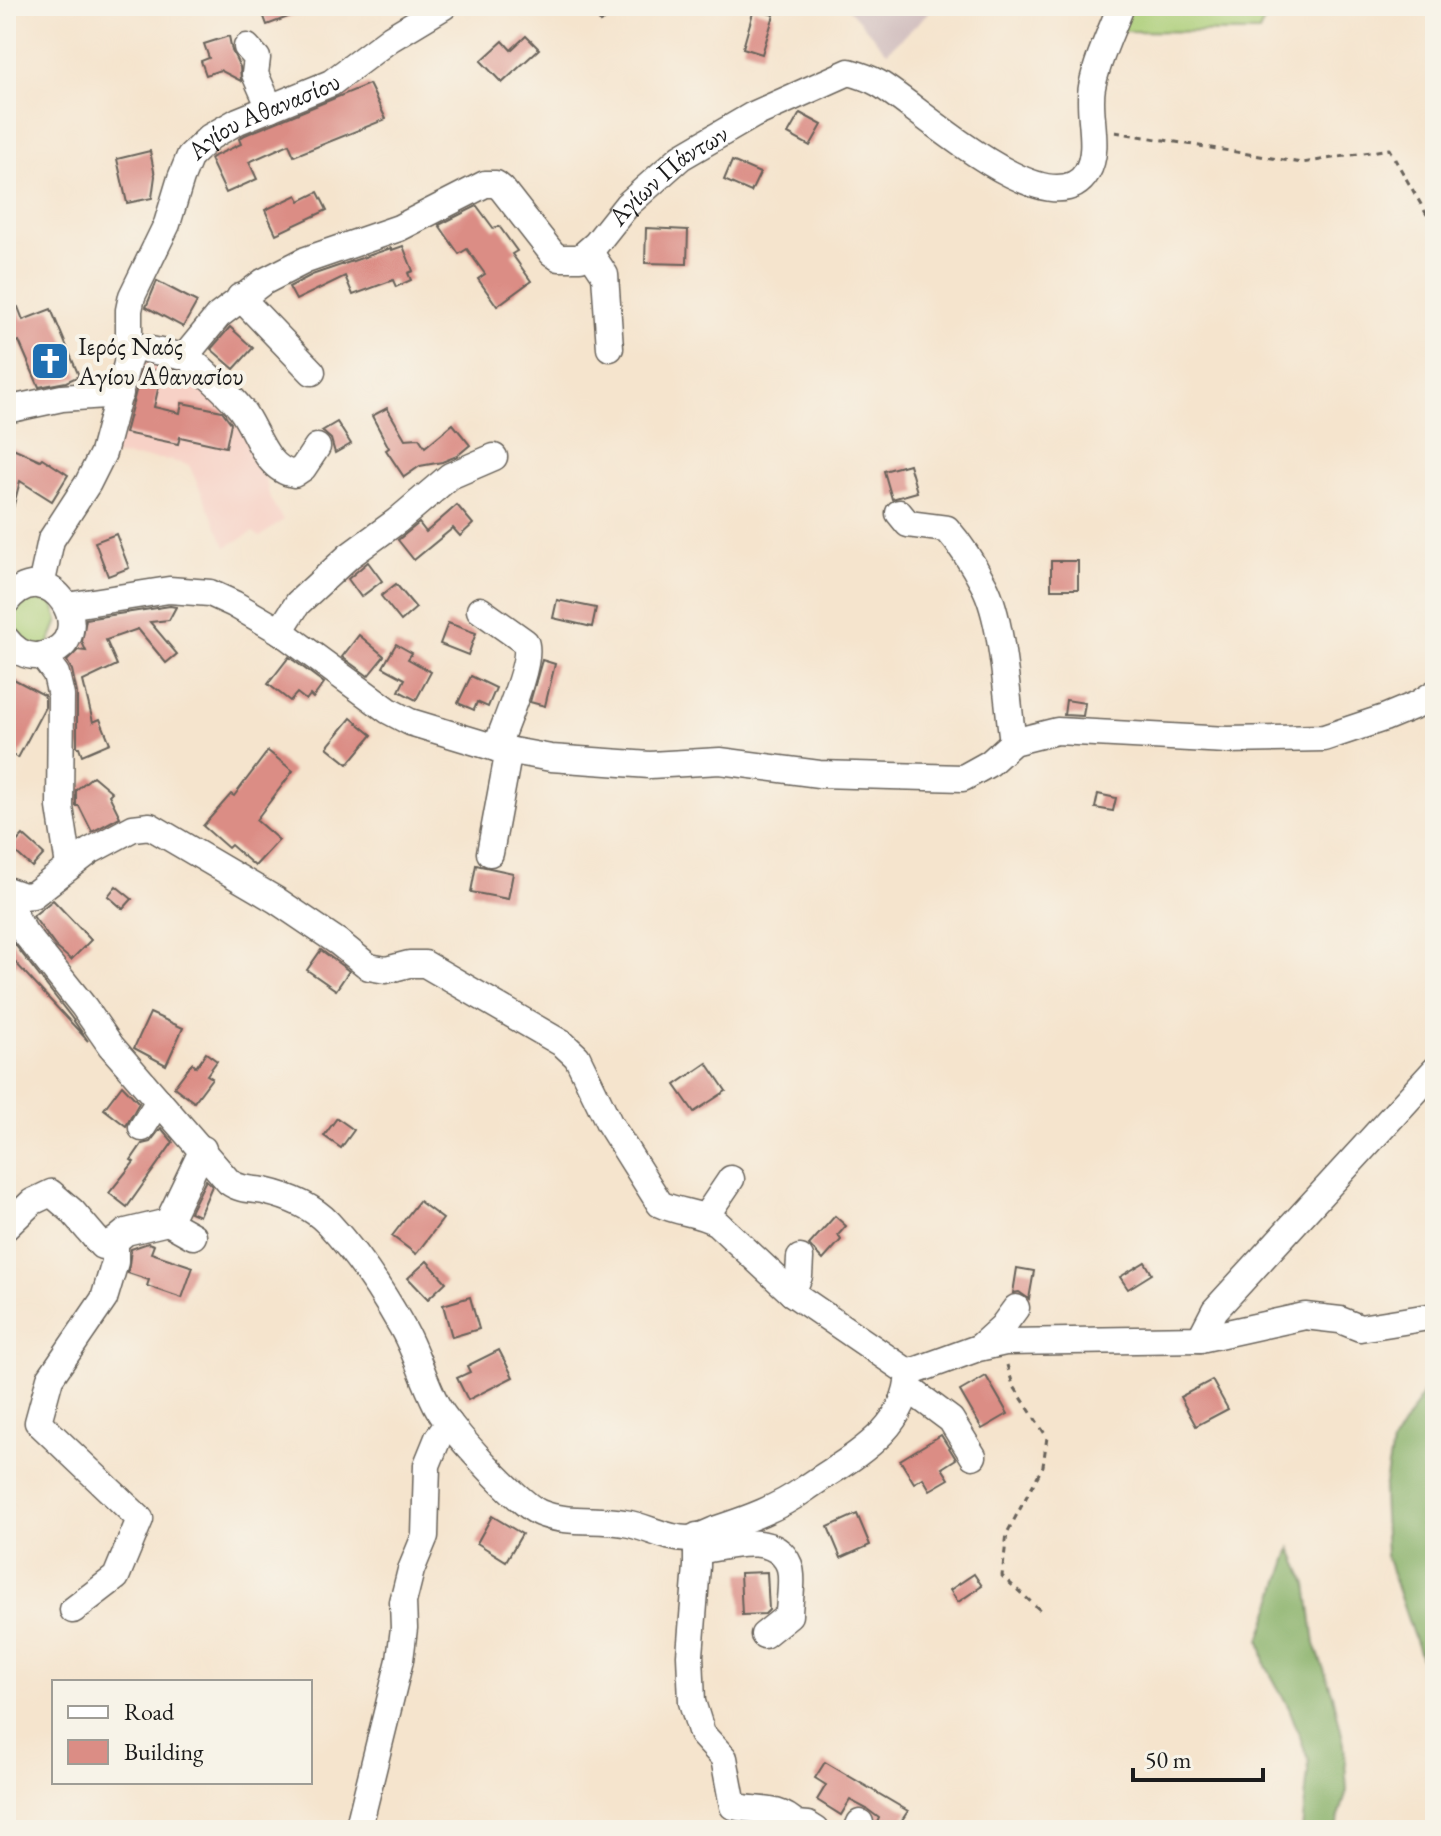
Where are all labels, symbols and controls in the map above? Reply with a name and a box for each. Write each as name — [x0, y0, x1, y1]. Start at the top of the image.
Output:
street label: Αγίου Αθανασίου — [179, 65, 347, 168]
street label: Αγίων Πάντων — [600, 116, 734, 233]
place label: Ιερός Ναός Αγίου Αθανασίου — [77, 329, 244, 393]
church icon: Ιερός Ναός Αγίου Αθανασίου — [29, 340, 71, 382]
legend — [52, 1680, 312, 1784]
text: Road — [124, 1696, 175, 1727]
scale bar — [1133, 1732, 1263, 1782]
text: Building — [124, 1736, 204, 1767]
text: 50 m — [1145, 1744, 1192, 1775]

